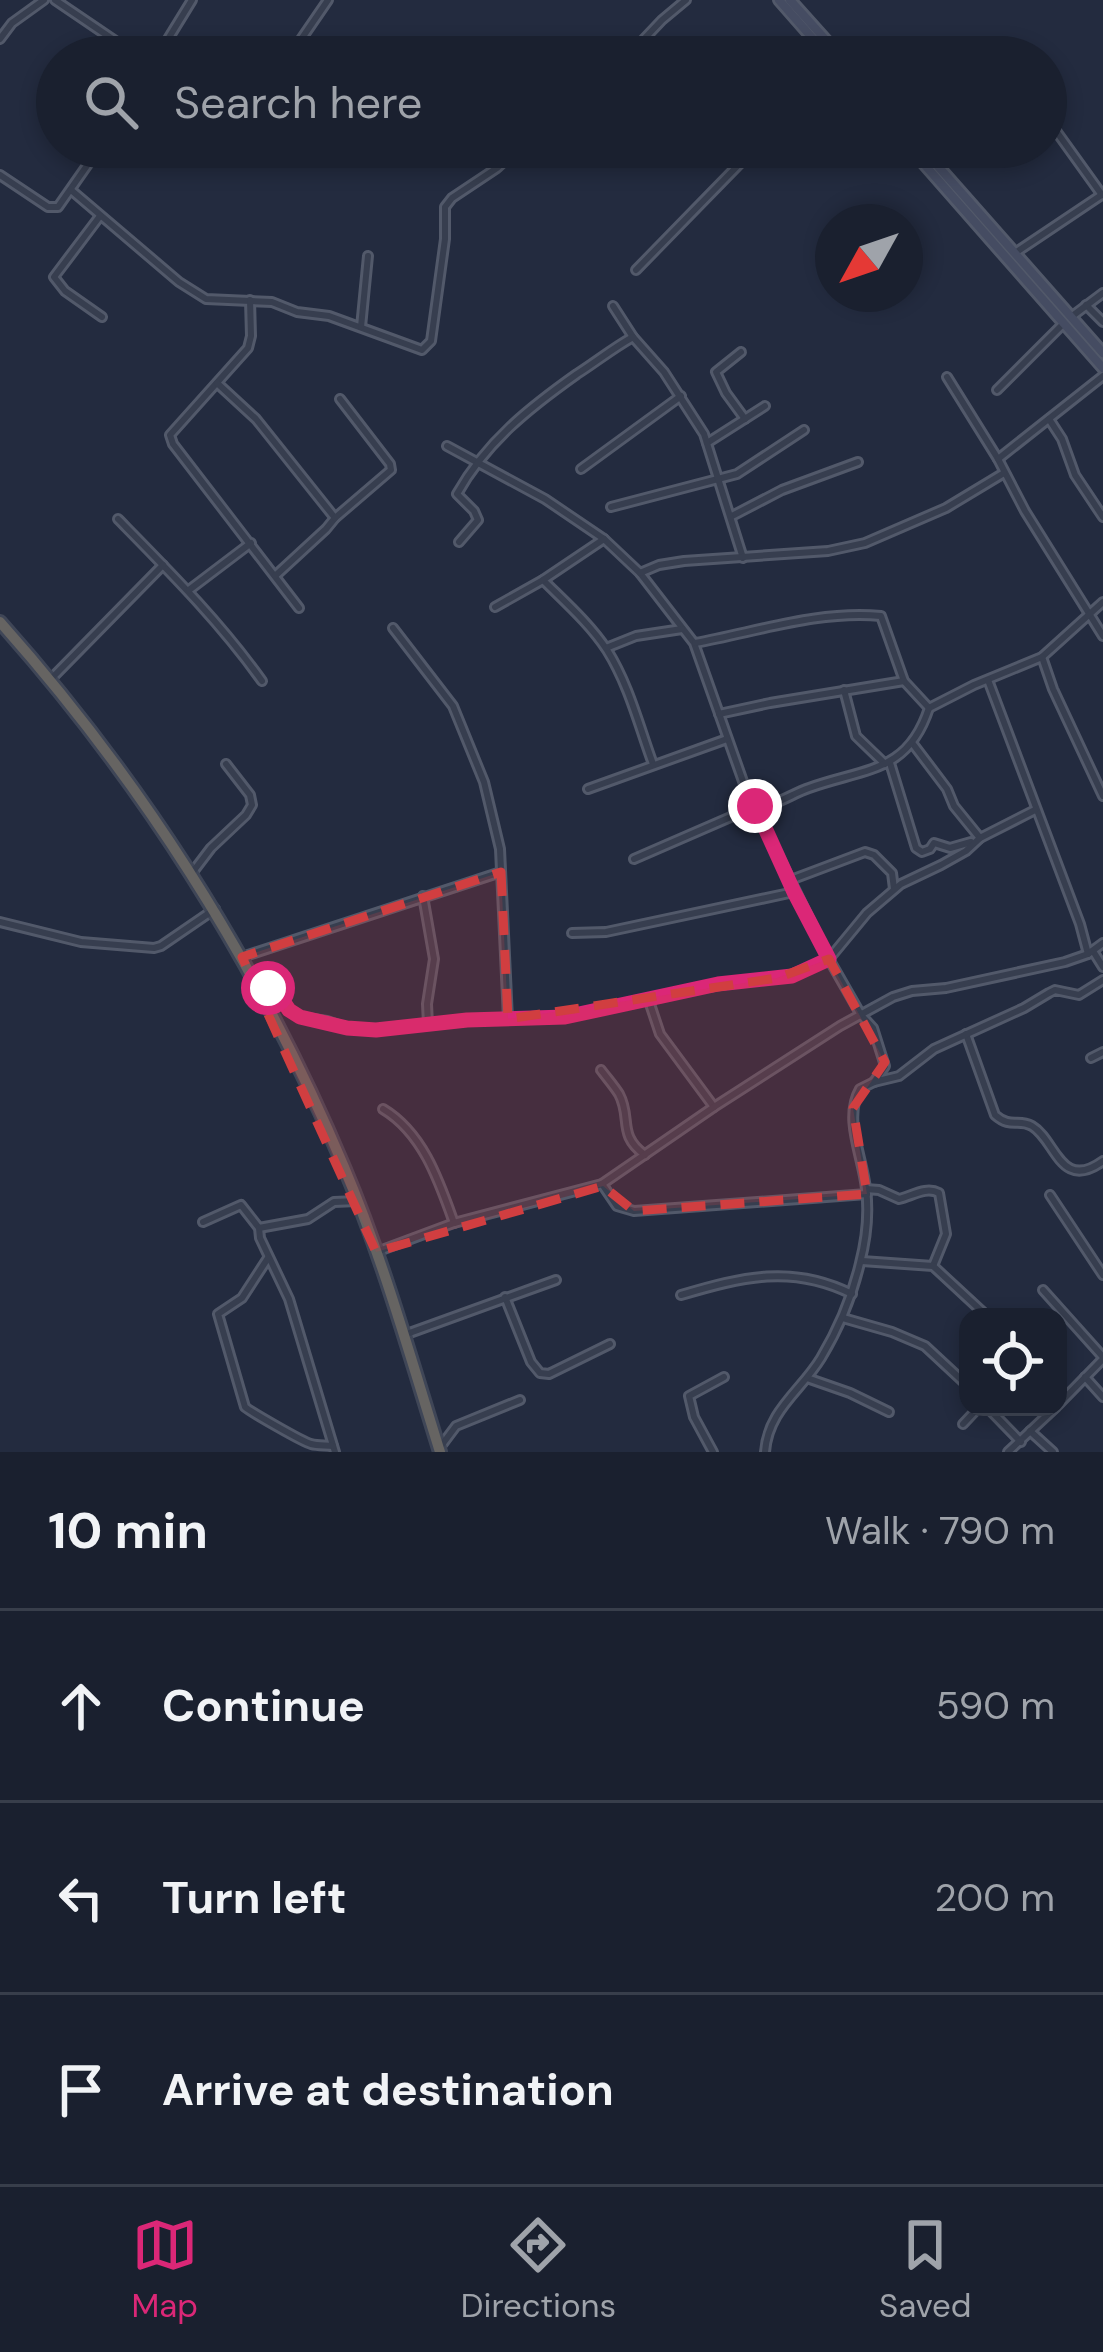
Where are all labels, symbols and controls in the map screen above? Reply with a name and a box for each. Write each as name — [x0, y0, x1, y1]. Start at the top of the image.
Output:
search box — [36, 36, 1067, 168]
icon: search — [78, 69, 144, 135]
text: Search here — [174, 73, 422, 132]
north arrow — [815, 204, 923, 312]
route end — [728, 779, 782, 833]
route start — [241, 961, 295, 1015]
map controls — [959, 1308, 1067, 1416]
button: locate — [959, 1308, 1067, 1416]
text: 10 min — [48, 1497, 208, 1564]
text: Walk · 790 m — [825, 1505, 1055, 1556]
icon: ahead — [48, 1673, 114, 1739]
text: Continue — [162, 1676, 365, 1735]
text: 590 m — [936, 1680, 1055, 1731]
icon: left — [48, 1865, 114, 1931]
text: Turn left — [162, 1868, 346, 1927]
text: 200 m — [934, 1872, 1055, 1923]
icon: arrive — [48, 2057, 114, 2123]
text: Arrive at destination — [162, 2060, 614, 2119]
tab: Map — [131, 2212, 198, 2327]
tab: Directions — [461, 2212, 616, 2327]
tab: Saved — [879, 2212, 972, 2327]

